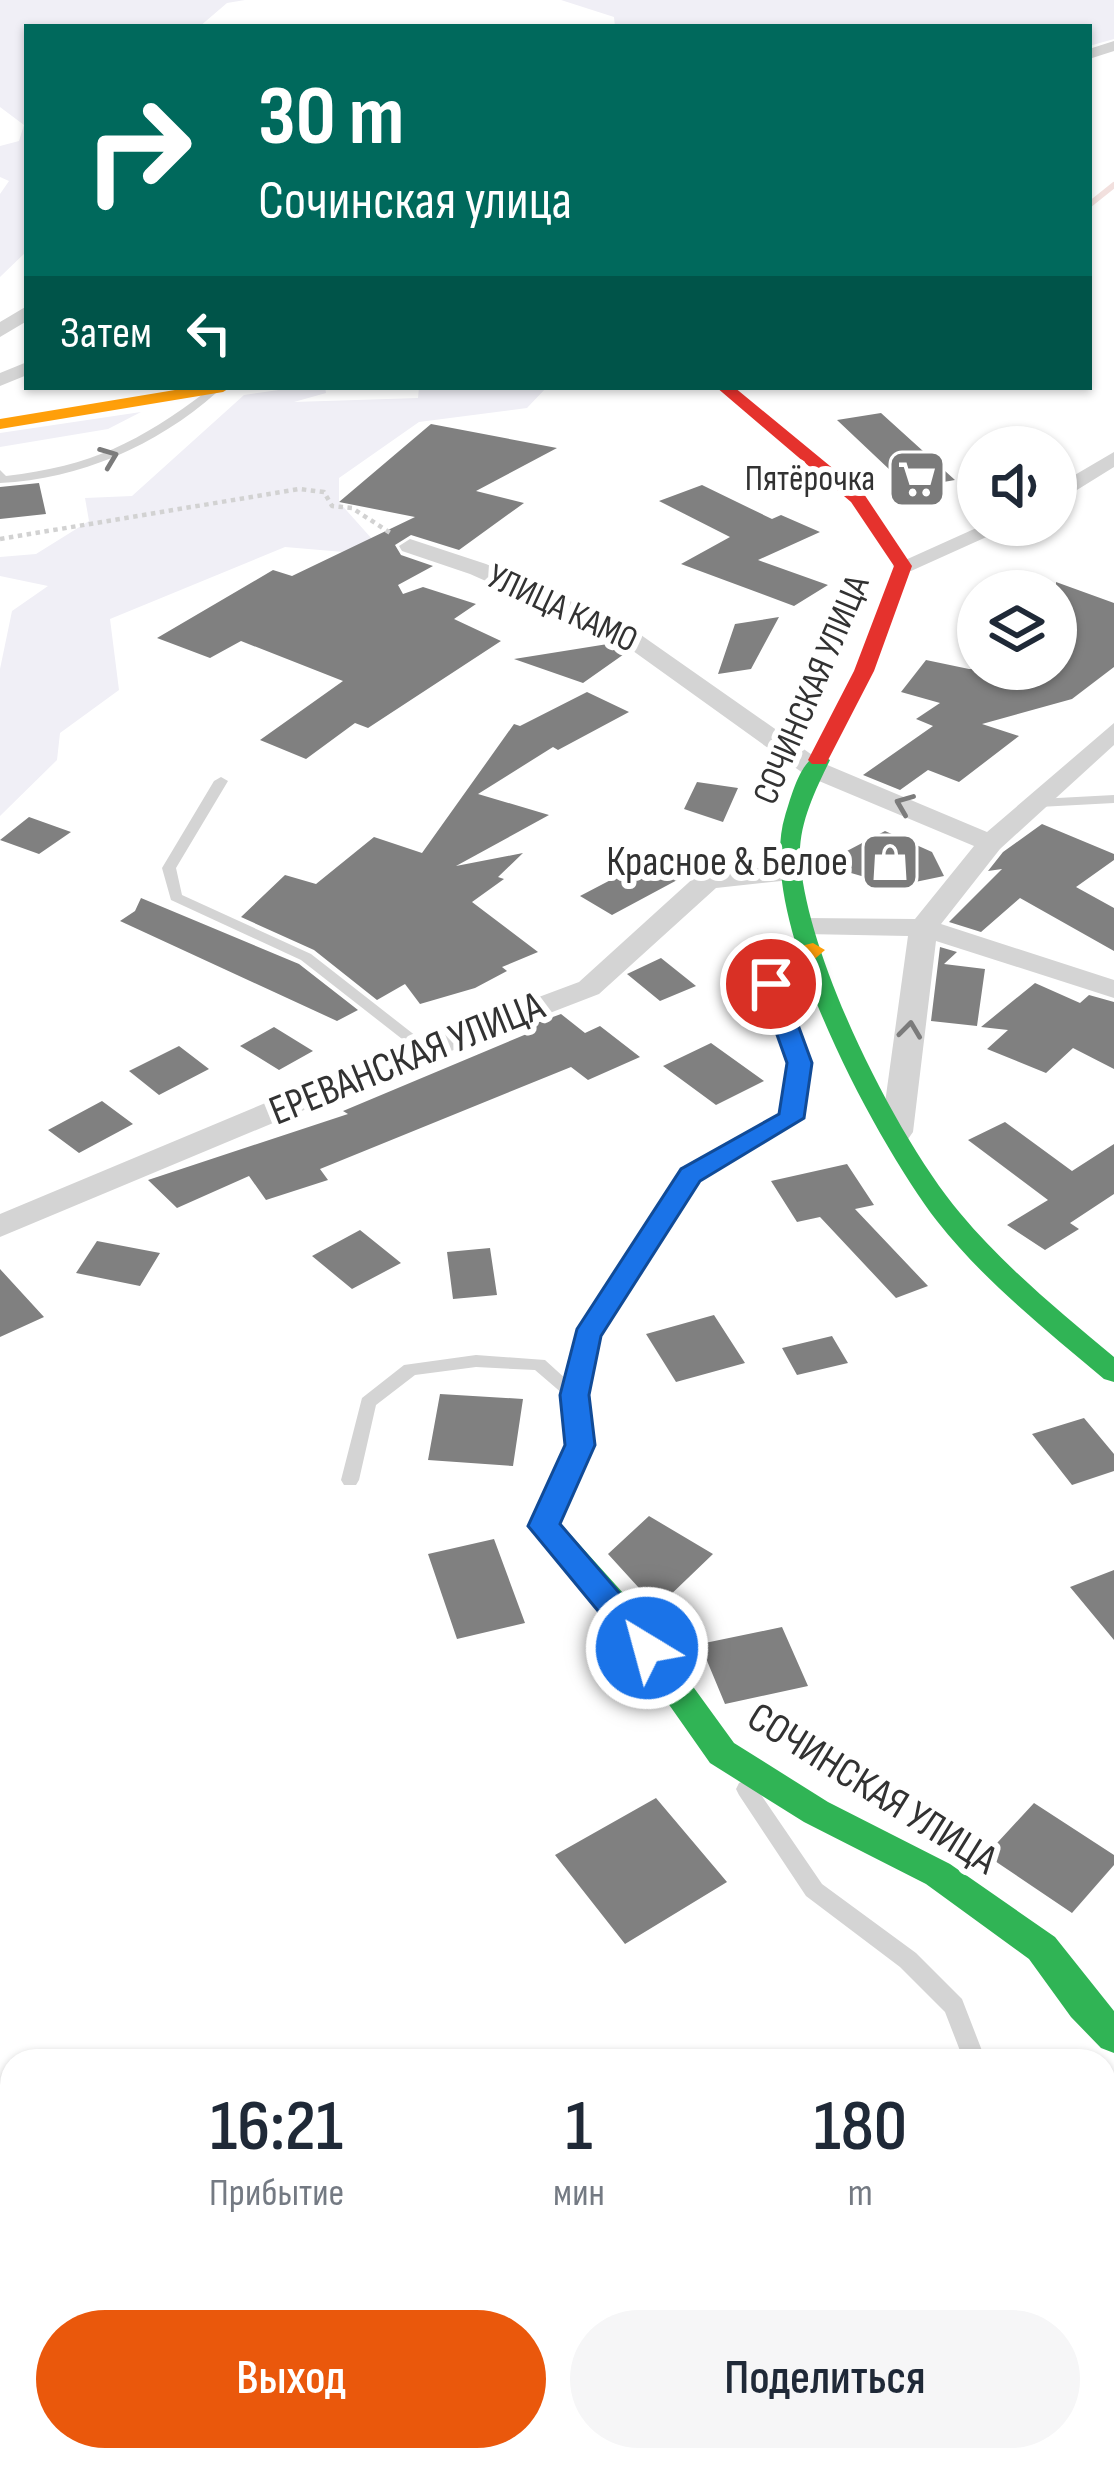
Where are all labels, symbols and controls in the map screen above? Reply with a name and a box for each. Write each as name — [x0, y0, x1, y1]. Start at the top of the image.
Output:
text: 30 m — [258, 67, 404, 168]
icon: right — [60, 72, 216, 228]
text: Сочинская улица — [258, 169, 572, 234]
icon: left — [176, 300, 242, 366]
text: Затем — [60, 306, 152, 361]
map controls — [957, 426, 1077, 690]
button: sound — [957, 426, 1077, 546]
one-way arrow — [97, 447, 118, 472]
supermarket icon: Пятёрочка — [886, 448, 948, 510]
place label: Пятёрочка — [745, 458, 875, 501]
street label: УЛИЦА КАМО — [480, 556, 644, 662]
street label: СОЧИНСКАЯ УЛИЦА — [745, 569, 880, 811]
button: layers — [957, 570, 1077, 690]
one-way arrow — [895, 794, 916, 818]
shop icon: Красное & Белое — [859, 831, 921, 893]
place label: Красное & Белое — [606, 837, 848, 888]
pin — [720, 933, 822, 1035]
icon: arrive — [738, 951, 804, 1017]
street label: ЕРЕВАНСКАЯ УЛИЦА — [262, 980, 553, 1137]
one-way arrow — [896, 1020, 922, 1039]
position arrow — [584, 1585, 710, 1711]
street label: СОЧИНСКАЯ УЛИЦА — [738, 1692, 1007, 1887]
text: 16:21 — [210, 2084, 343, 2171]
text: 1 — [565, 2084, 592, 2171]
text: 180 — [814, 2084, 907, 2171]
text: Прибытие — [209, 2170, 344, 2217]
text: мин — [553, 2170, 605, 2217]
text: m — [848, 2170, 873, 2217]
button: Выход — [36, 2310, 546, 2448]
button: Поделиться — [570, 2310, 1080, 2448]

